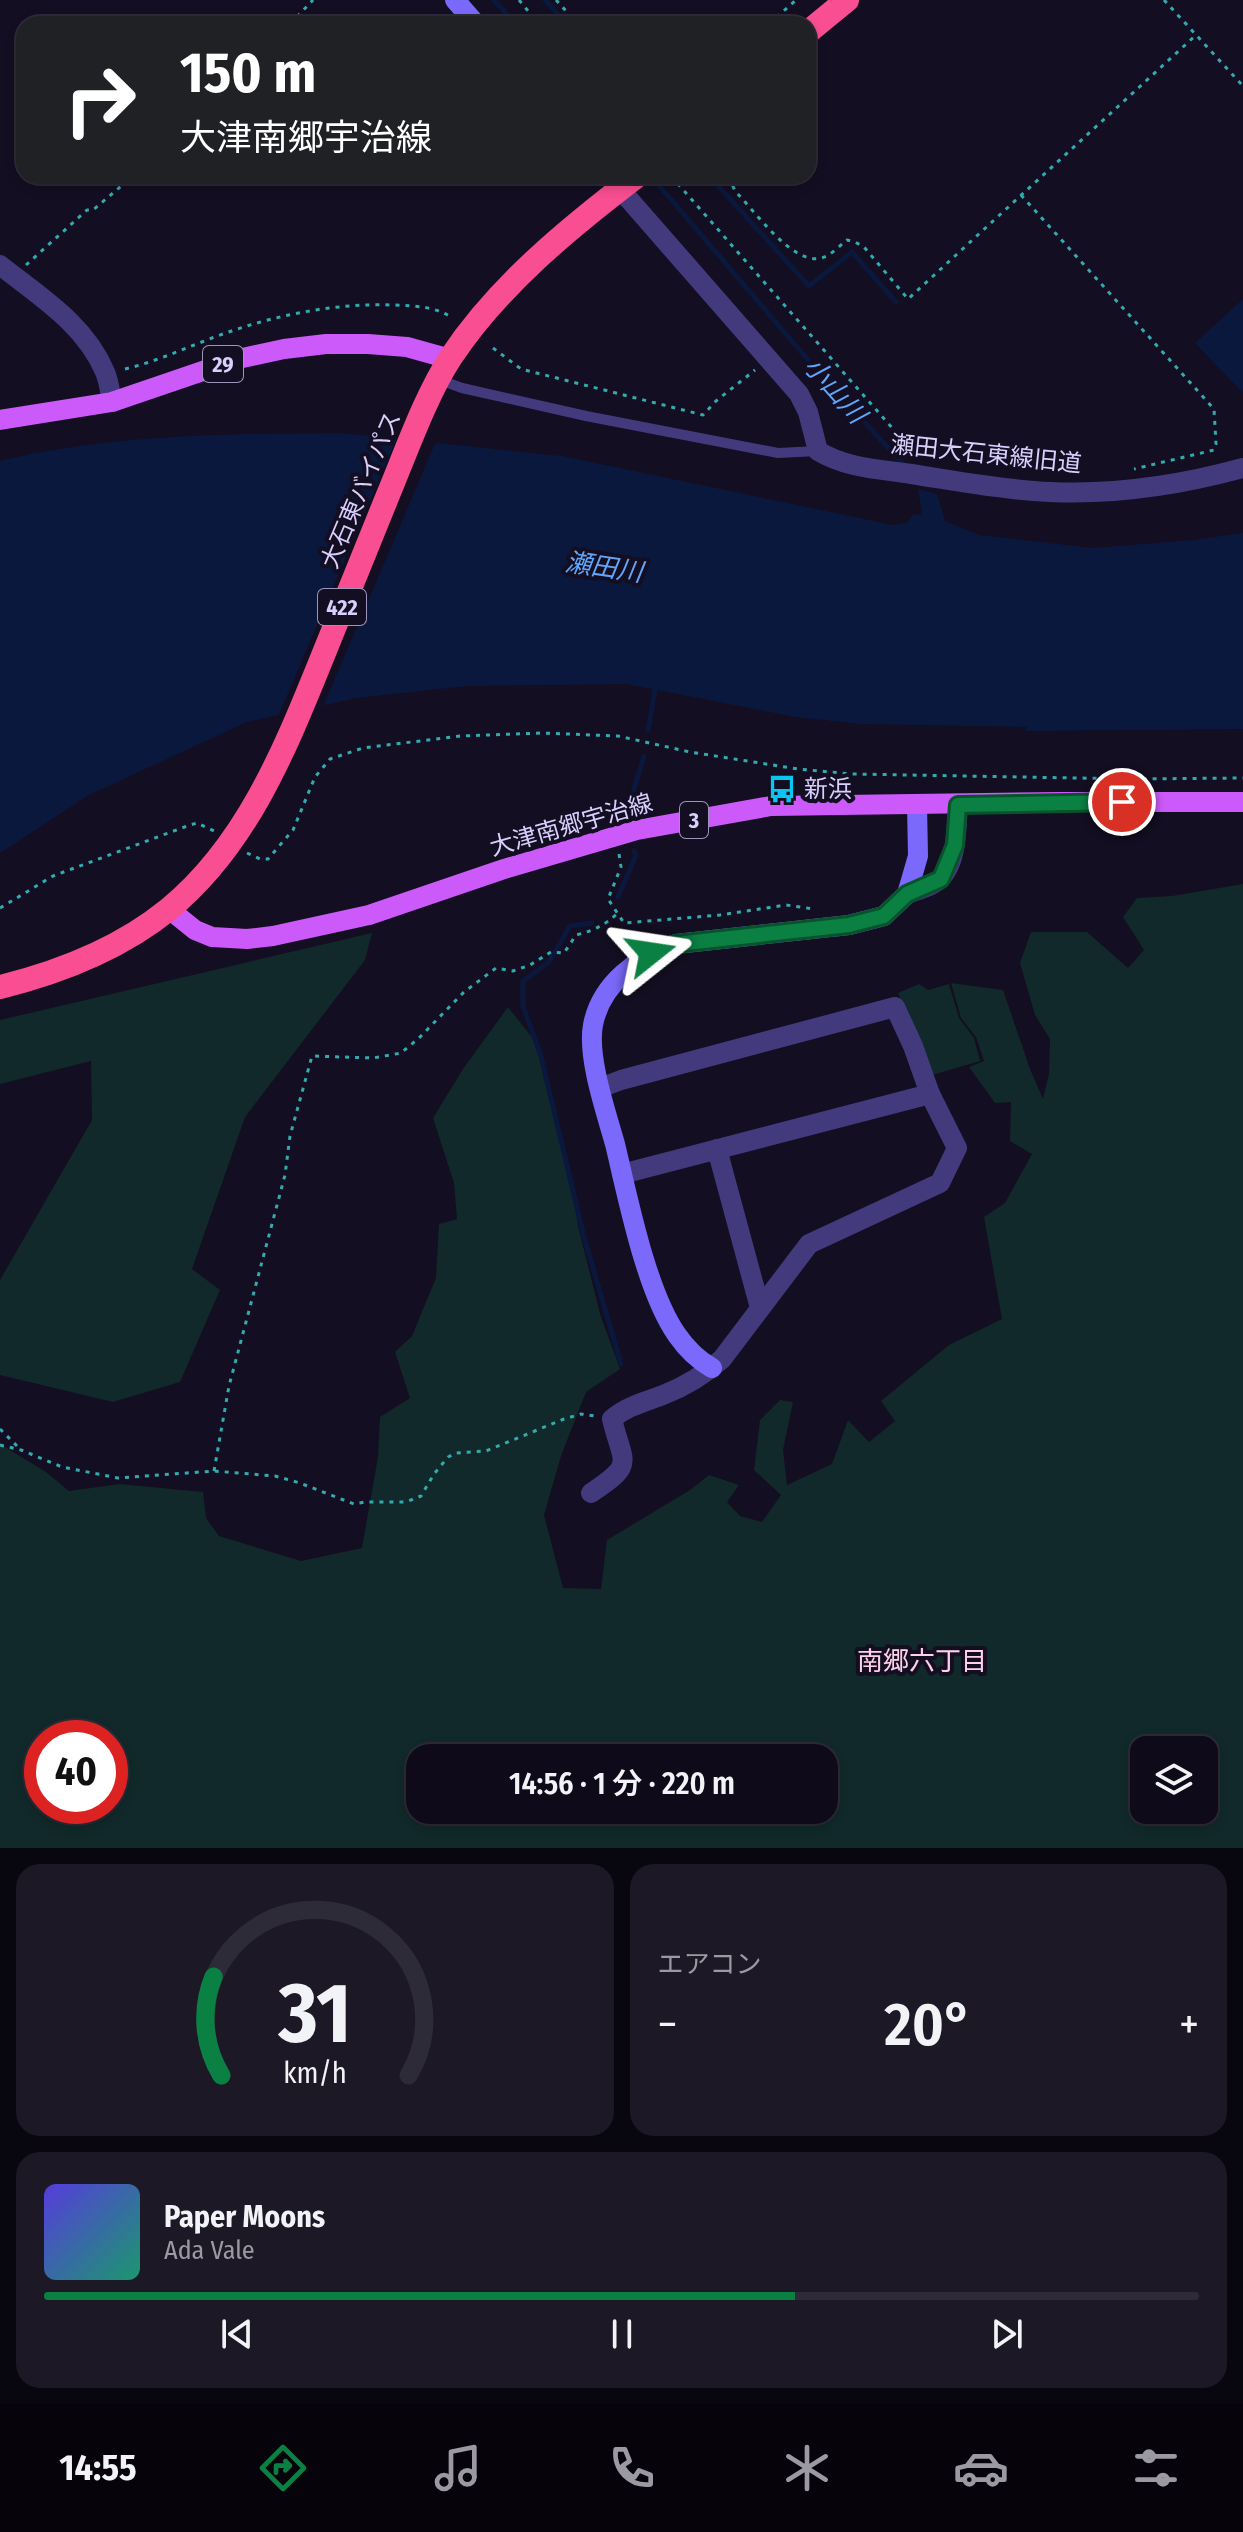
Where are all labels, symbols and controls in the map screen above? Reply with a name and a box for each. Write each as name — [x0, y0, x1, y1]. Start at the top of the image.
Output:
text: 150 m — [180, 40, 316, 107]
icon: right — [48, 48, 152, 152]
text: 大津南郷宇治線 — [180, 116, 432, 160]
road number: 29 — [203, 346, 243, 382]
water label: 小山川 — [797, 351, 874, 432]
street label: 大石東バイパス — [315, 407, 407, 573]
street label: 瀬田大石東線旧道 — [889, 430, 1083, 478]
water label: 瀬田川 — [563, 547, 648, 589]
road number: 422 — [318, 589, 366, 625]
pin — [1088, 768, 1156, 836]
bus stop icon: 新浜 — [767, 774, 797, 804]
place label: 新浜 — [804, 775, 852, 803]
icon: arrive — [1100, 780, 1144, 824]
street label: 大津南郷宇治線 — [486, 788, 656, 862]
road number: 3 — [680, 802, 708, 838]
position arrow — [609, 911, 693, 995]
district label: 南郷六丁目 — [857, 1646, 987, 1677]
speed limit sign: 40 — [24, 1720, 128, 1824]
map controls — [1130, 1736, 1218, 1824]
button: layers — [1130, 1736, 1218, 1824]
text: 14:56 · 1 分 · 220 m — [509, 1766, 735, 1802]
text: エアコン — [658, 1949, 762, 1980]
text: 31 — [277, 1964, 351, 2064]
text: 20° — [884, 1989, 972, 2061]
text: − — [658, 1998, 677, 2051]
text: + — [1179, 1998, 1199, 2051]
text: km/h — [283, 2056, 347, 2091]
text: Paper Moons — [164, 2199, 325, 2235]
text: Ada Vale — [164, 2235, 255, 2266]
icon: previous — [215, 2312, 259, 2356]
icon: pause — [600, 2312, 644, 2356]
icon: next — [985, 2312, 1029, 2356]
icon: directions — [255, 2440, 311, 2496]
icon: music — [430, 2440, 486, 2496]
icon: phone — [604, 2440, 660, 2496]
icon: climate — [779, 2440, 835, 2496]
icon: car — [953, 2440, 1009, 2496]
icon: filters — [1128, 2440, 1184, 2496]
text: 14:55 — [59, 2446, 137, 2490]

